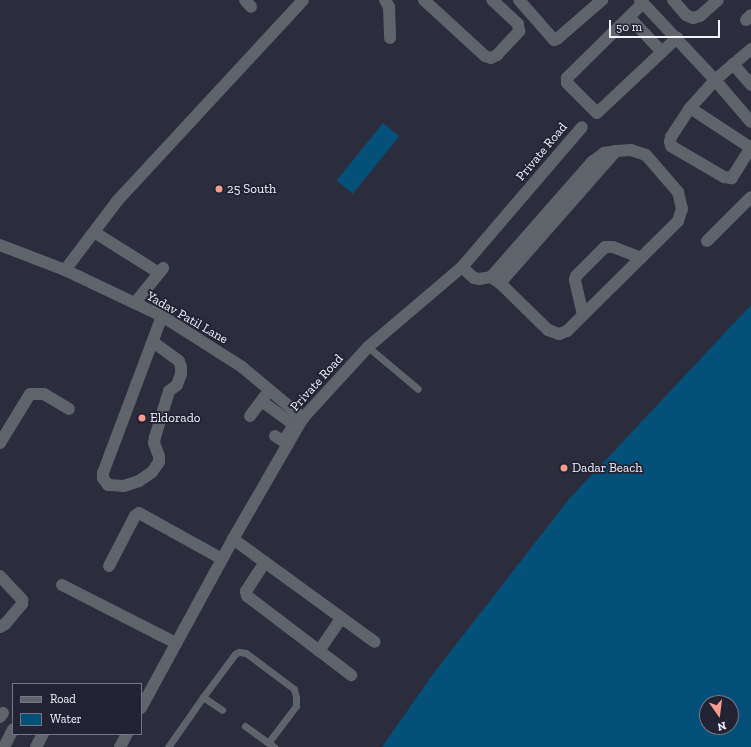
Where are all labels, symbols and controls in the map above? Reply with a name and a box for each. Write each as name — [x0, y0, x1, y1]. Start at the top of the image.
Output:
scale bar — [611, 12, 722, 38]
text: 50 m — [616, 20, 642, 34]
street label: Private Road — [513, 120, 571, 184]
place label: 25 South — [227, 181, 276, 197]
marker: 25 South — [214, 184, 224, 194]
street label: Yadav Patil Lane — [143, 288, 231, 348]
street label: Private Road — [287, 351, 347, 415]
place label: Eldorado — [150, 410, 200, 426]
marker: Eldorado — [137, 413, 147, 423]
place label: Dadar Beach — [572, 460, 643, 476]
marker: Dadar Beach — [559, 463, 569, 473]
legend — [12, 683, 142, 735]
text: Road — [50, 692, 76, 706]
north arrow — [699, 695, 739, 735]
text: Water — [50, 712, 82, 726]
text: N — [716, 719, 727, 733]

